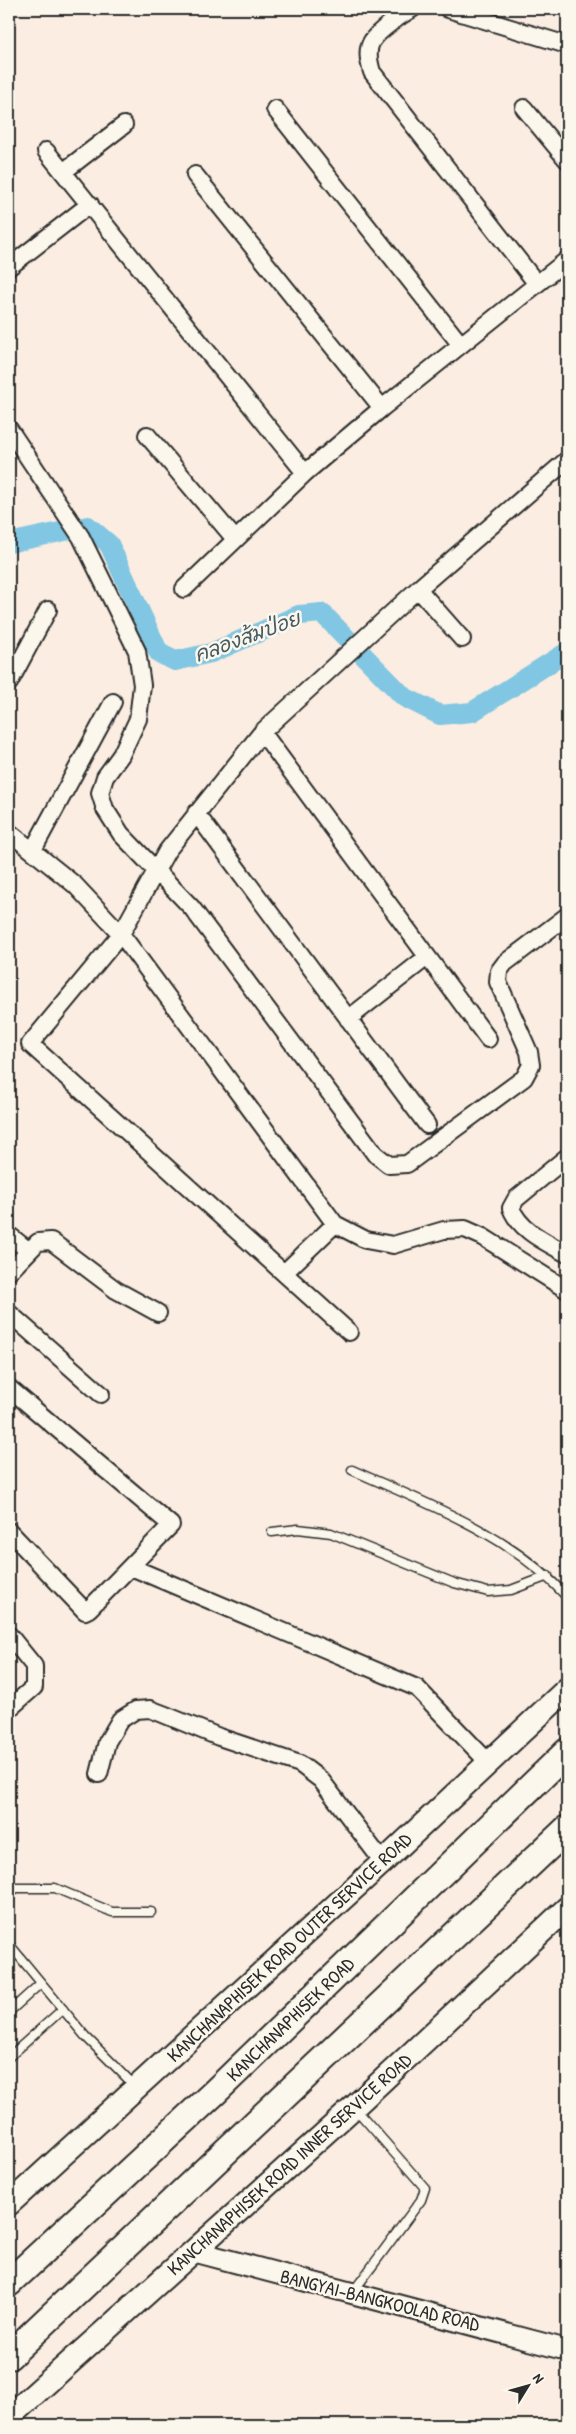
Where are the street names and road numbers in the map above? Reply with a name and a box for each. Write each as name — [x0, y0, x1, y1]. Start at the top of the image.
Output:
street label: KANCHANAPHISEK ROAD OUTER SERVICE ROAD — [162, 1828, 416, 2066]
street label: KANCHANAPHISEK ROAD — [221, 1952, 359, 2086]
street label: KANCHANAPHISEK ROAD INNER SERVICE ROAD — [161, 2047, 417, 2281]
street label: BANGYAI-BANGKOOLAD ROAD — [278, 2263, 482, 2337]

